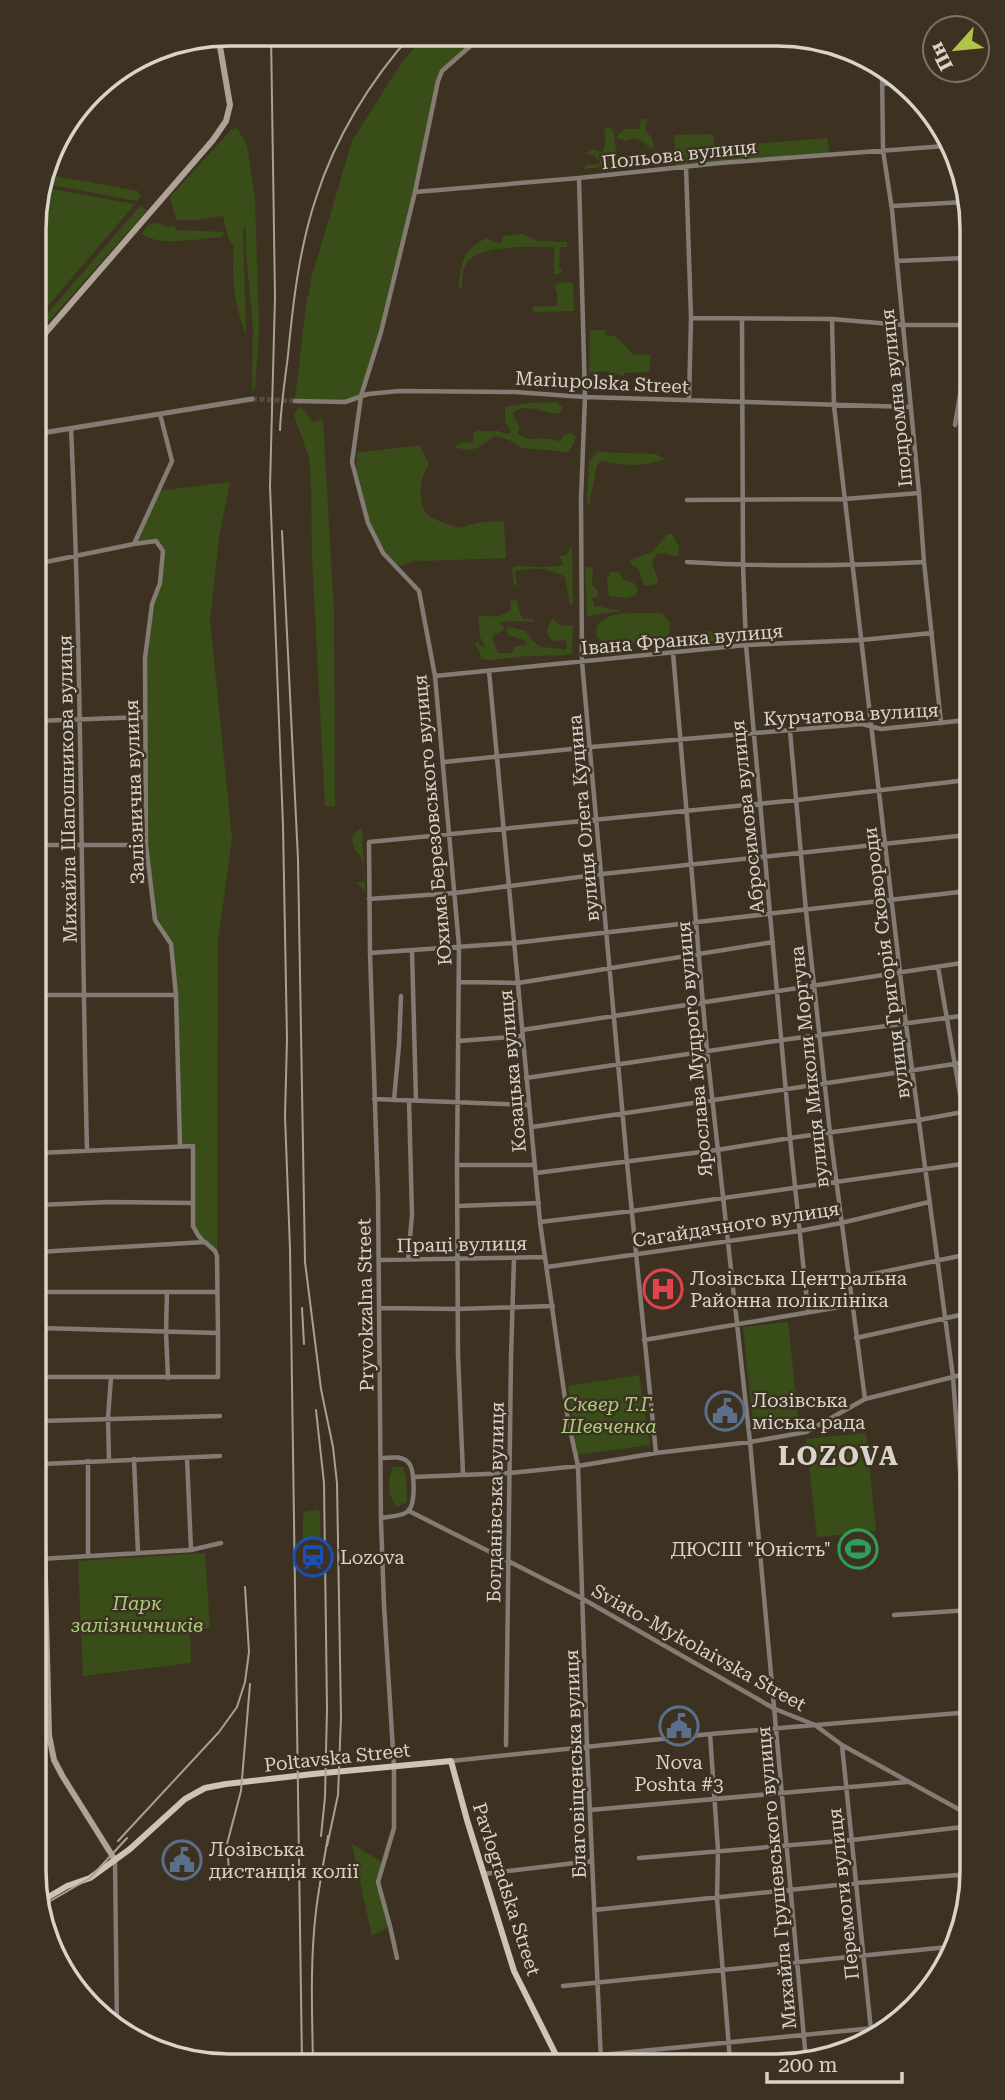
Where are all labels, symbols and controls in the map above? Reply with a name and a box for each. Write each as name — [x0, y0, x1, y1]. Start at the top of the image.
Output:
north arrow — [921, 14, 991, 84]
text: Пн — [925, 38, 958, 74]
street label: Польова вулиця — [600, 135, 758, 174]
street label: Іподромна вулиця — [876, 308, 917, 488]
street label: Mariupolska Street — [515, 366, 689, 399]
street label: Івана Франка вулиця — [580, 619, 784, 660]
street label: Михайла Шапошникова вулиця — [53, 634, 82, 943]
street label: Юхима Березовського вулиця — [408, 673, 457, 966]
street label: Курчатова вулиця — [763, 698, 939, 731]
street label: Залізнична вулиця — [120, 699, 149, 885]
street label: вулиця Олега Куцина — [563, 713, 604, 922]
street label: Абросимова вулиця — [726, 719, 769, 915]
street label: вулиця Григорія Сковороди — [858, 825, 915, 1100]
street label: Ярослава Мудрого вулиця — [672, 920, 717, 1178]
street label: вулиця Миколи Моргуна — [785, 944, 834, 1189]
street label: Козацька вулиця — [494, 989, 531, 1153]
street label: Сагайдачного вулиця — [631, 1197, 841, 1252]
street label: Pryvokzalna Street — [352, 1218, 379, 1392]
street label: Праці вулиця — [396, 1232, 528, 1257]
place label: Лозівська Центральна Районна поліклініка — [690, 1267, 908, 1312]
hospital icon: Лозівська Центральна Районна поліклініка — [642, 1268, 684, 1310]
place label: Лозівська міська рада — [752, 1389, 866, 1434]
public building icon: Лозівська міська рада — [704, 1390, 746, 1432]
park label: Сквер Т.Г. Шевченка — [560, 1393, 657, 1438]
street label: Богданівська вулиця — [482, 1401, 509, 1603]
district label: LOZOVA — [778, 1441, 900, 1471]
sports icon: ДЮСШ "Юність" — [837, 1528, 879, 1570]
station icon: Lozova — [292, 1536, 334, 1578]
place label: ДЮСШ "Юність" — [671, 1538, 831, 1561]
place label: Lozova — [340, 1546, 405, 1569]
street label: Sviato-Mykolaivska Street — [588, 1579, 810, 1716]
park label: Парк залізничників — [70, 1592, 204, 1637]
street label: Благовіщенська вулиця — [560, 1649, 591, 1879]
public building icon: Nova Poshta #3 — [658, 1705, 700, 1747]
street label: Михайла Грушевського вулиця — [752, 1725, 801, 2030]
street label: Poltavska Street — [263, 1738, 411, 1777]
place label: Nova Poshta #3 — [634, 1751, 724, 1796]
street label: Pavlogradska Street — [468, 1800, 545, 1979]
street label: Перемоги вулиця — [823, 1807, 864, 1981]
place label: Лозівська дистанція колії — [209, 1838, 359, 1883]
public building icon: Лозівська дистанція колії — [161, 1839, 203, 1881]
scale bar — [767, 2040, 902, 2084]
text: 200 m — [778, 2053, 838, 2077]

